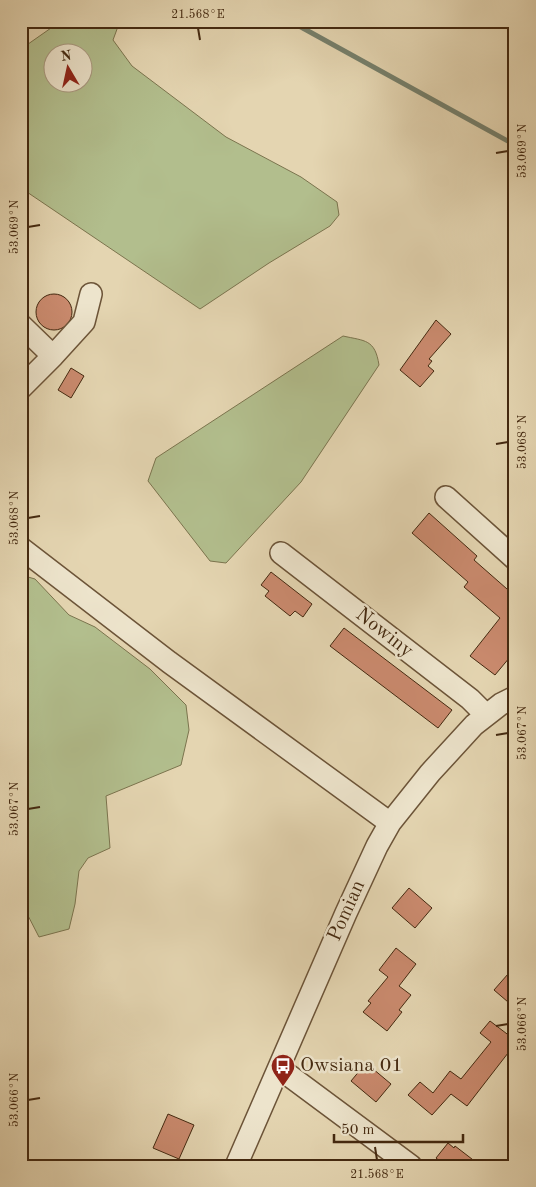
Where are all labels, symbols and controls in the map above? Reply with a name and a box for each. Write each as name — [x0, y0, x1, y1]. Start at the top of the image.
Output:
text: 21.568°E — [171, 8, 225, 21]
north arrow — [42, 42, 92, 92]
text: N — [60, 48, 73, 64]
text: 53.069°N — [516, 124, 529, 178]
text: 53.069°N — [8, 200, 21, 254]
text: 53.068°N — [516, 415, 529, 469]
text: 53.068°N — [8, 491, 21, 545]
street label: Nowiny — [351, 604, 417, 662]
text: 53.067°N — [516, 706, 529, 760]
text: 53.067°N — [8, 782, 21, 836]
street label: Pomian — [325, 877, 369, 945]
text: 53.066°N — [516, 997, 529, 1051]
bus stop icon: Owsiana 01 — [270, 1053, 296, 1087]
place label: Owsiana 01 — [300, 1056, 403, 1076]
text: 53.066°N — [8, 1073, 21, 1127]
scale bar — [334, 1112, 462, 1144]
text: 50 m — [341, 1123, 375, 1138]
text: 21.568°E — [350, 1168, 404, 1181]

